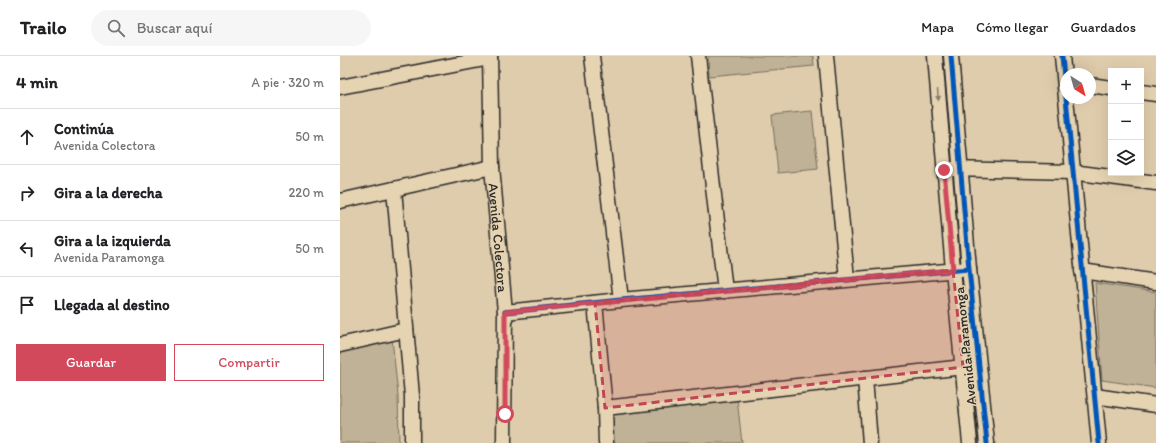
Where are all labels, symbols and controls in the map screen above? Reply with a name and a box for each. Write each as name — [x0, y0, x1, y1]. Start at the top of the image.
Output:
search box — [91, 10, 371, 46]
text: Trailo — [20, 16, 67, 39]
icon: search — [105, 17, 127, 39]
text: Buscar aquí — [137, 19, 212, 37]
text: Mapa — [921, 19, 954, 36]
text: Cómo llegar — [976, 19, 1048, 36]
text: Guardados — [1070, 19, 1136, 36]
north arrow — [1060, 68, 1096, 104]
map controls — [1108, 68, 1144, 176]
button: + — [1108, 68, 1144, 104]
text: 4 min — [16, 72, 58, 92]
text: A pie · 320 m — [252, 75, 324, 90]
one-way arrow — [934, 89, 941, 101]
button: − — [1108, 104, 1144, 140]
text: Continúa — [54, 120, 114, 138]
icon: ahead — [16, 126, 38, 148]
text: 50 m — [295, 129, 324, 144]
text: Avenida Colectora — [54, 138, 156, 153]
button: layers — [1108, 140, 1144, 176]
route end — [935, 161, 953, 179]
icon: right — [16, 182, 38, 204]
street label: Avenida Colectora — [484, 182, 511, 294]
text: Gira a la derecha — [54, 184, 163, 202]
text: 220 m — [288, 185, 324, 200]
text: Gira a la izquierda — [54, 232, 171, 250]
icon: left — [16, 238, 38, 260]
text: 50 m — [295, 241, 324, 256]
text: Avenida Paramonga — [54, 250, 165, 265]
street label: Avenida Paramonga — [951, 285, 980, 406]
icon: arrive — [16, 294, 38, 316]
text: Llegada al destino — [54, 296, 170, 314]
button: Guardar — [16, 344, 166, 381]
button: Compartir — [174, 344, 324, 381]
route start — [496, 405, 514, 423]

